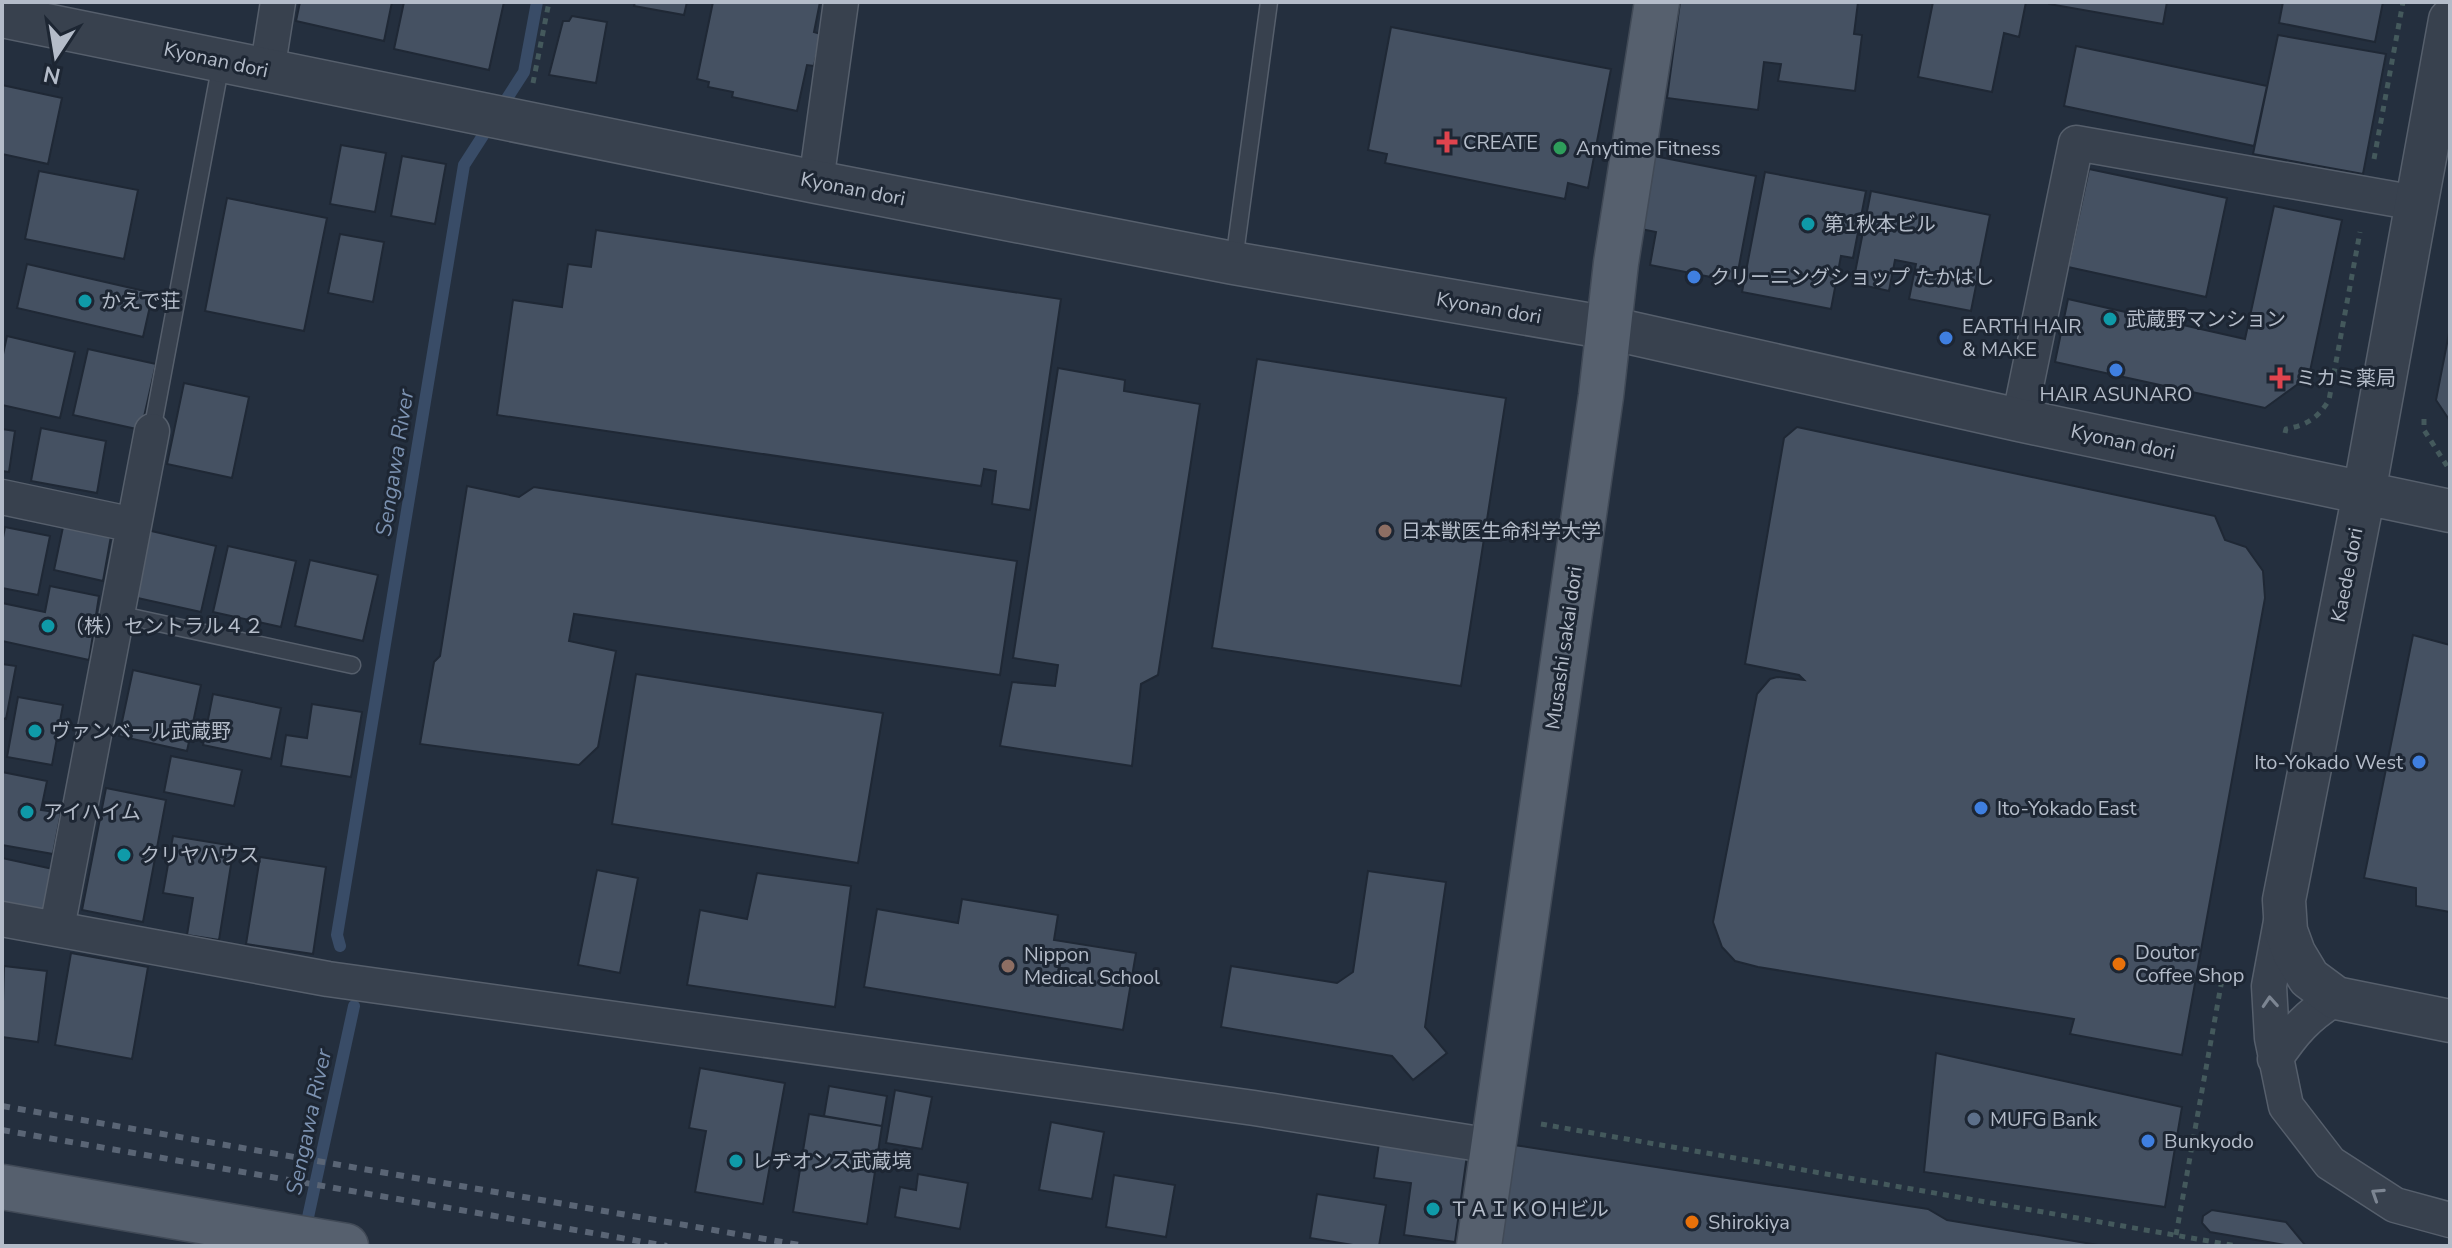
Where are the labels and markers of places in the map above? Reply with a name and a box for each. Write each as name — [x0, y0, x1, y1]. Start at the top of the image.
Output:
place label: CREATE — [1463, 129, 1538, 156]
marker: CREATE — [1438, 133, 1456, 151]
place label: Anytime Fitness — [1576, 135, 1721, 162]
marker: Anytime Fitness — [1551, 139, 1569, 157]
place label: 第1秋本ビル — [1824, 211, 1936, 238]
marker: 第1秋本ビル — [1799, 215, 1817, 233]
place label: クリーニングショップ たかはし — [1710, 264, 1994, 291]
marker: クリーニングショップ たかはし — [1685, 268, 1703, 286]
place label: かえで荘 — [101, 288, 180, 315]
marker: かえで荘 — [76, 292, 94, 310]
place label: 武蔵野マンション — [2126, 306, 2286, 333]
marker: 武蔵野マンション — [2101, 310, 2119, 328]
place label: EARTH HAIR & MAKE — [1962, 313, 2082, 363]
marker: EARTH HAIR & MAKE — [1937, 329, 1955, 347]
marker: HAIR ASUNARO — [2107, 361, 2125, 379]
place label: ミカミ薬局 — [2296, 365, 2396, 392]
marker: ミカミ薬局 — [2271, 369, 2289, 387]
place label: HAIR ASUNARO — [2040, 381, 2192, 408]
place label: 日本獣医生命科学大学 — [1401, 518, 1601, 545]
marker: 日本獣医生命科学大学 — [1376, 522, 1394, 540]
place label: （株）セントラル４２ — [64, 613, 264, 640]
marker: （株）セントラル４２ — [39, 617, 57, 635]
place label: ヴァンベール武蔵野 — [51, 718, 231, 745]
marker: ヴァンベール武蔵野 — [26, 722, 44, 740]
place label: Ito-Yokado West — [2254, 749, 2404, 776]
marker: Ito-Yokado West — [2410, 753, 2428, 771]
place label: Ito-Yokado East — [1997, 795, 2137, 822]
place label: アイハイム — [43, 799, 141, 826]
marker: Ito-Yokado East — [1972, 799, 1990, 817]
marker: アイハイム — [18, 803, 36, 821]
place label: クリヤハウス — [140, 842, 260, 869]
marker: クリヤハウス — [115, 846, 133, 864]
place label: Doutor Coffee Shop — [2135, 939, 2244, 989]
place label: Nippon Medical School — [1024, 941, 1160, 991]
marker: Doutor Coffee Shop — [2110, 955, 2128, 973]
marker: Nippon Medical School — [999, 957, 1017, 975]
place label: MUFG Bank — [1990, 1106, 2098, 1133]
marker: MUFG Bank — [1965, 1110, 1983, 1128]
place label: Bunkyodo — [2164, 1128, 2254, 1155]
marker: Bunkyodo — [2139, 1132, 2157, 1150]
place label: レヂオンス武蔵境 — [752, 1148, 912, 1175]
marker: レヂオンス武蔵境 — [727, 1152, 745, 1170]
place label: ＴＡＩＫＯＨビル — [1449, 1196, 1609, 1223]
marker: ＴＡＩＫＯＨビル — [1424, 1200, 1442, 1218]
place label: Shirokiya — [1708, 1209, 1790, 1236]
marker: Shirokiya — [1683, 1213, 1701, 1231]

